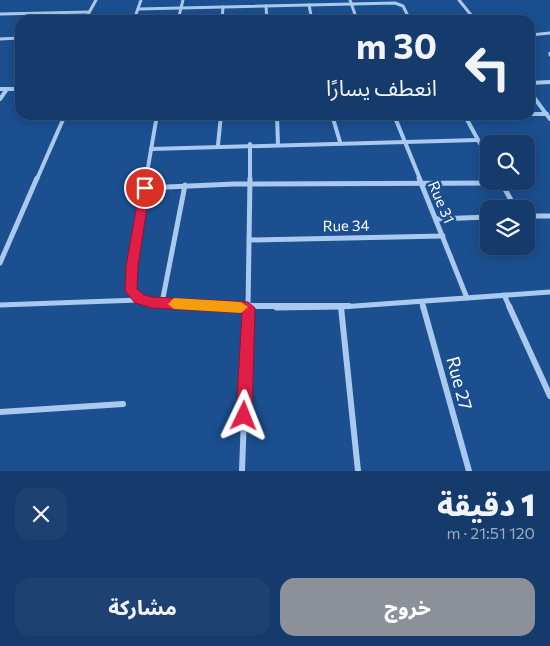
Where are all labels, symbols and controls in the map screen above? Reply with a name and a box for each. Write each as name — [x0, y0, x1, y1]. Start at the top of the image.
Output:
text: 30 m — [356, 23, 437, 66]
icon: left — [455, 35, 520, 100]
text: انعطف يسارًا — [326, 74, 437, 101]
map controls — [480, 135, 535, 255]
button: search — [480, 135, 535, 190]
pin — [124, 167, 166, 209]
icon: arrive — [131, 174, 159, 202]
street label: Rue 31 — [425, 178, 459, 226]
button: layers — [480, 200, 535, 255]
street label: Rue 34 — [323, 216, 369, 234]
street label: Rue 27 — [442, 354, 478, 412]
position arrow — [217, 389, 269, 441]
text: 1 دقيقة — [437, 485, 535, 522]
button: close — [15, 488, 67, 540]
text: 120 m · 21:51 — [446, 523, 535, 542]
button: مشاركة — [15, 578, 270, 636]
button: خروج — [280, 578, 535, 636]

